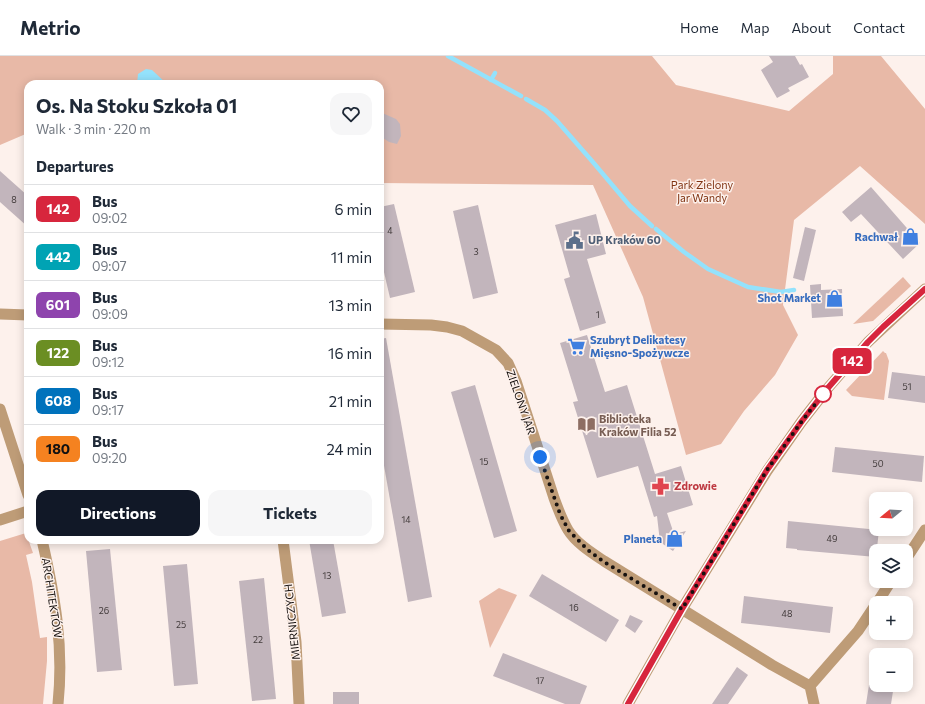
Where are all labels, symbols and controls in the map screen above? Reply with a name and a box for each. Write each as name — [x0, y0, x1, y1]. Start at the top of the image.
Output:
text: Metrio — [20, 16, 81, 39]
text: Home — [680, 19, 719, 36]
text: Map — [741, 19, 769, 36]
text: About — [791, 19, 831, 36]
text: Contact — [853, 19, 905, 36]
button: heart — [330, 93, 372, 135]
text: Os. Na Stoku Szkoła 01 — [36, 94, 237, 117]
text: Walk · 3 min · 220 m — [36, 121, 151, 137]
text: Departures — [36, 157, 114, 175]
park label: Park Zielony Jar Wandy — [671, 178, 733, 205]
text: Bus — [92, 192, 117, 210]
house number: 8 — [11, 194, 17, 205]
text: 142 — [47, 200, 69, 217]
text: 6 min — [334, 200, 372, 218]
text: 09:02 — [92, 210, 127, 226]
house number: 4 — [387, 225, 393, 236]
shop icon: Rachwał — [901, 227, 921, 247]
public building icon: UP Kraków 60 — [565, 230, 585, 250]
place label: Rachwał — [854, 230, 899, 243]
place label: UP Kraków 60 — [588, 233, 661, 246]
text: Bus — [92, 240, 117, 258]
house number: 3 — [473, 246, 479, 257]
text: 442 — [45, 248, 71, 265]
text: 11 min — [331, 248, 372, 266]
text: 09:07 — [92, 258, 127, 274]
text: Bus — [92, 288, 117, 306]
shop icon: Shot Market — [824, 288, 844, 308]
place label: Shot Market — [758, 291, 821, 304]
text: 601 — [46, 296, 70, 313]
text: 13 min — [329, 296, 372, 314]
text: 09:09 — [92, 306, 128, 322]
house number: 1 — [596, 309, 600, 320]
place label: Szubryt Delikatesy Mięsno-Spożywcze — [590, 333, 689, 359]
text: Bus — [92, 336, 117, 354]
supermarket icon: Szubryt Delikatesy Mięsno-Spożywcze — [567, 336, 587, 356]
text: 122 — [47, 344, 69, 361]
text: 16 min — [328, 344, 372, 362]
line badge: 142 — [829, 348, 875, 374]
text: 142 — [841, 352, 863, 369]
text: 09:12 — [92, 354, 124, 370]
street label: ZIELONY JAR — [503, 368, 539, 437]
house number: 51 — [902, 381, 912, 392]
text: Bus — [92, 384, 117, 402]
unlabelled marker — [814, 385, 832, 403]
text: 608 — [45, 392, 71, 409]
text: 21 min — [329, 392, 372, 410]
text: 09:17 — [92, 402, 124, 418]
place label: Biblioteka Kraków Filia 52 — [599, 412, 677, 438]
library icon: Biblioteka Kraków Filia 52 — [576, 415, 596, 435]
text: Bus — [92, 432, 117, 450]
text: 180 — [46, 440, 70, 457]
text: 24 min — [327, 440, 372, 458]
your location — [530, 447, 550, 467]
text: 09:20 — [92, 450, 127, 466]
house number: 15 — [479, 456, 489, 467]
house number: 50 — [872, 458, 884, 469]
pharmacy icon: Zdrowie — [651, 476, 671, 496]
place label: Zdrowie — [674, 479, 717, 492]
button: Directions — [36, 490, 200, 536]
button: Tickets — [208, 490, 372, 536]
north arrow — [869, 492, 913, 536]
map controls — [869, 492, 913, 692]
house number: 14 — [401, 514, 411, 525]
shop icon: Planeta — [665, 529, 685, 549]
place label: Planeta — [624, 532, 662, 545]
house number: 49 — [827, 533, 837, 544]
button: layers — [869, 544, 913, 588]
street label: ARCHITEKTÓW — [40, 557, 66, 639]
house number: 13 — [323, 570, 331, 581]
street label: MIERNICZYCH — [281, 583, 302, 661]
button: + — [869, 596, 913, 640]
house number: 16 — [569, 602, 579, 613]
house number: 26 — [99, 605, 109, 616]
house number: 48 — [782, 608, 792, 619]
house number: 25 — [176, 619, 186, 630]
house number: 22 — [253, 634, 263, 645]
button: − — [869, 648, 913, 692]
house number: 17 — [536, 675, 545, 686]

